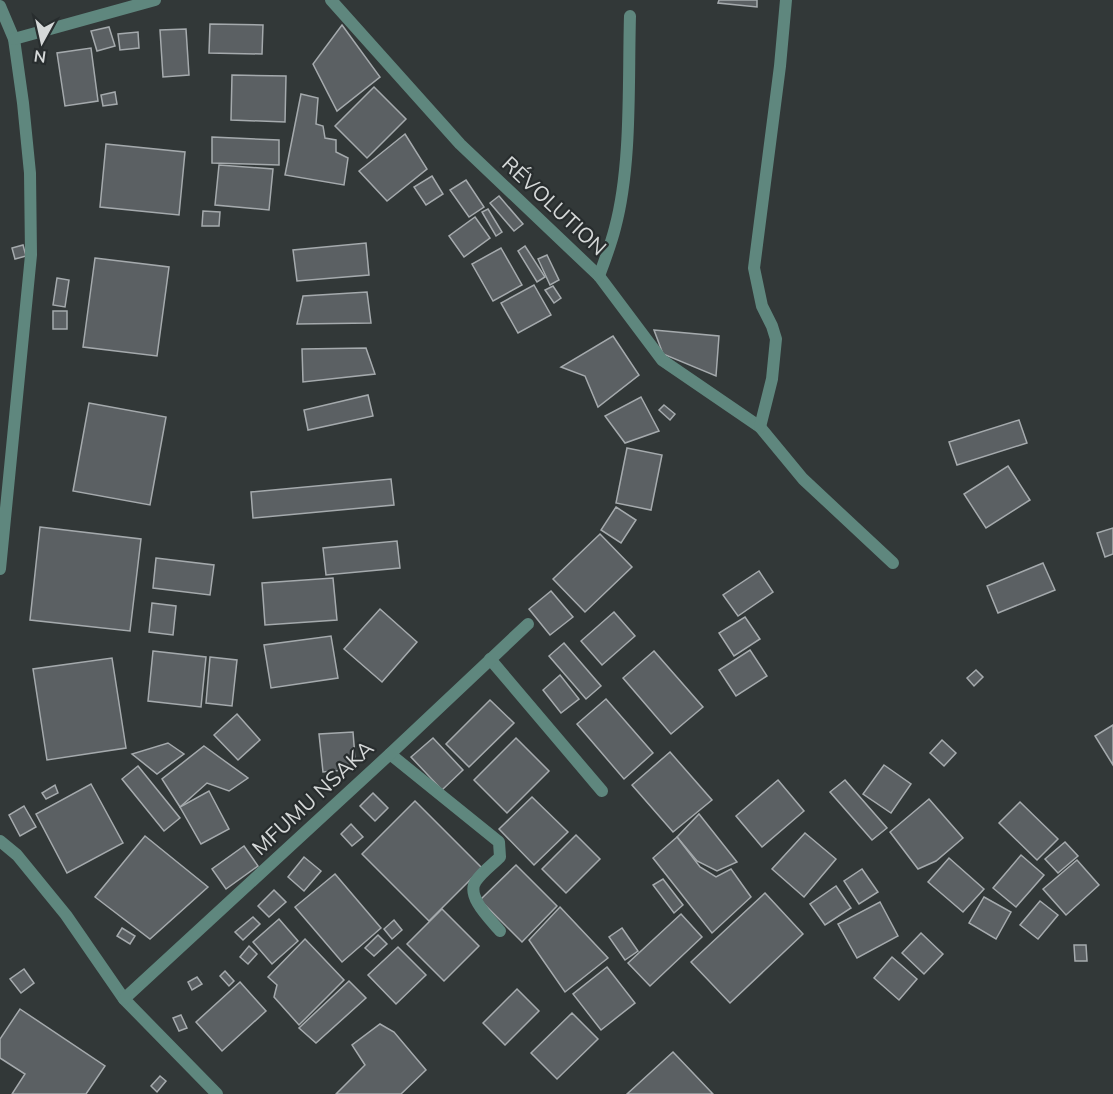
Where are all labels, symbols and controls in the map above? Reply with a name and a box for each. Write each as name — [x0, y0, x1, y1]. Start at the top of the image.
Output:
north arrow — [12, 12, 72, 72]
text: N — [33, 46, 47, 68]
street label: RÉVOLUTION — [497, 150, 612, 260]
street label: MFUMU NSAKA — [246, 734, 379, 860]

